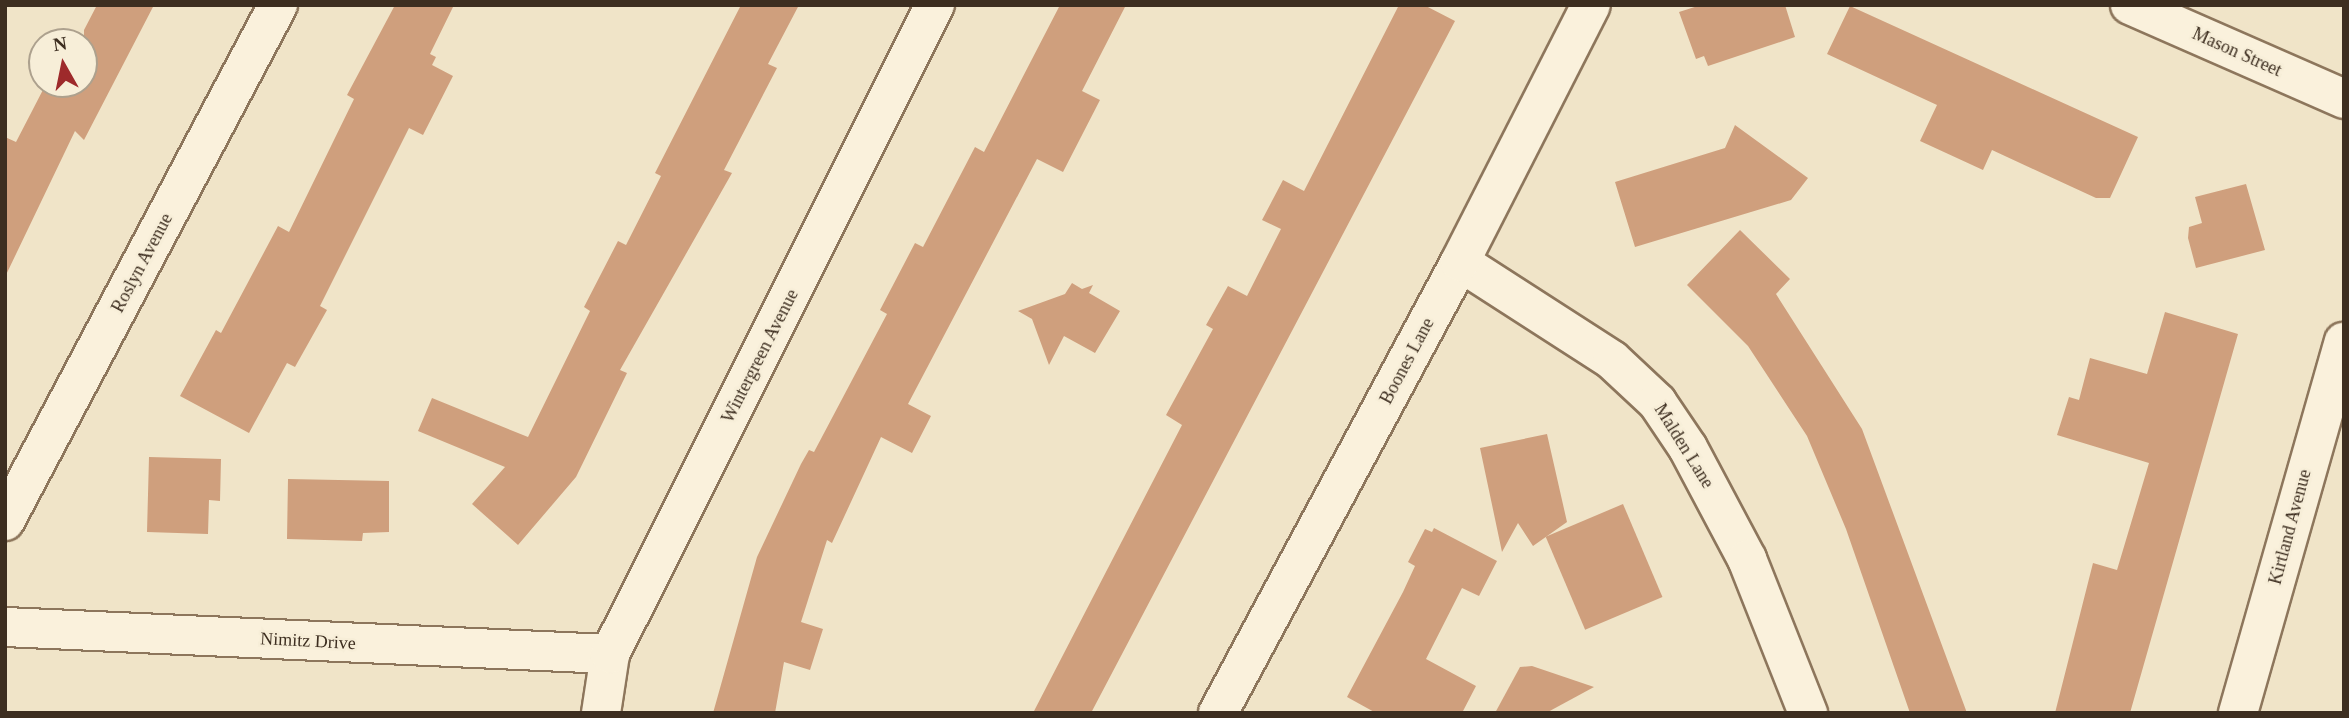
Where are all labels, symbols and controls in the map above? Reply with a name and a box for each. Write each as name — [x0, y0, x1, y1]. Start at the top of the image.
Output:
street label: Mason Street — [2189, 23, 2285, 81]
north arrow — [28, 28, 98, 98]
text: N — [52, 32, 68, 55]
street label: Roslyn Avenue — [107, 209, 177, 317]
street label: Wintergreen Avenue — [717, 285, 803, 427]
street label: Boones Lane — [1375, 314, 1439, 408]
street label: Malden Lane — [1650, 400, 1718, 492]
street label: Kirtland Avenue — [2264, 467, 2316, 587]
street label: Nimitz Drive — [260, 628, 356, 654]

